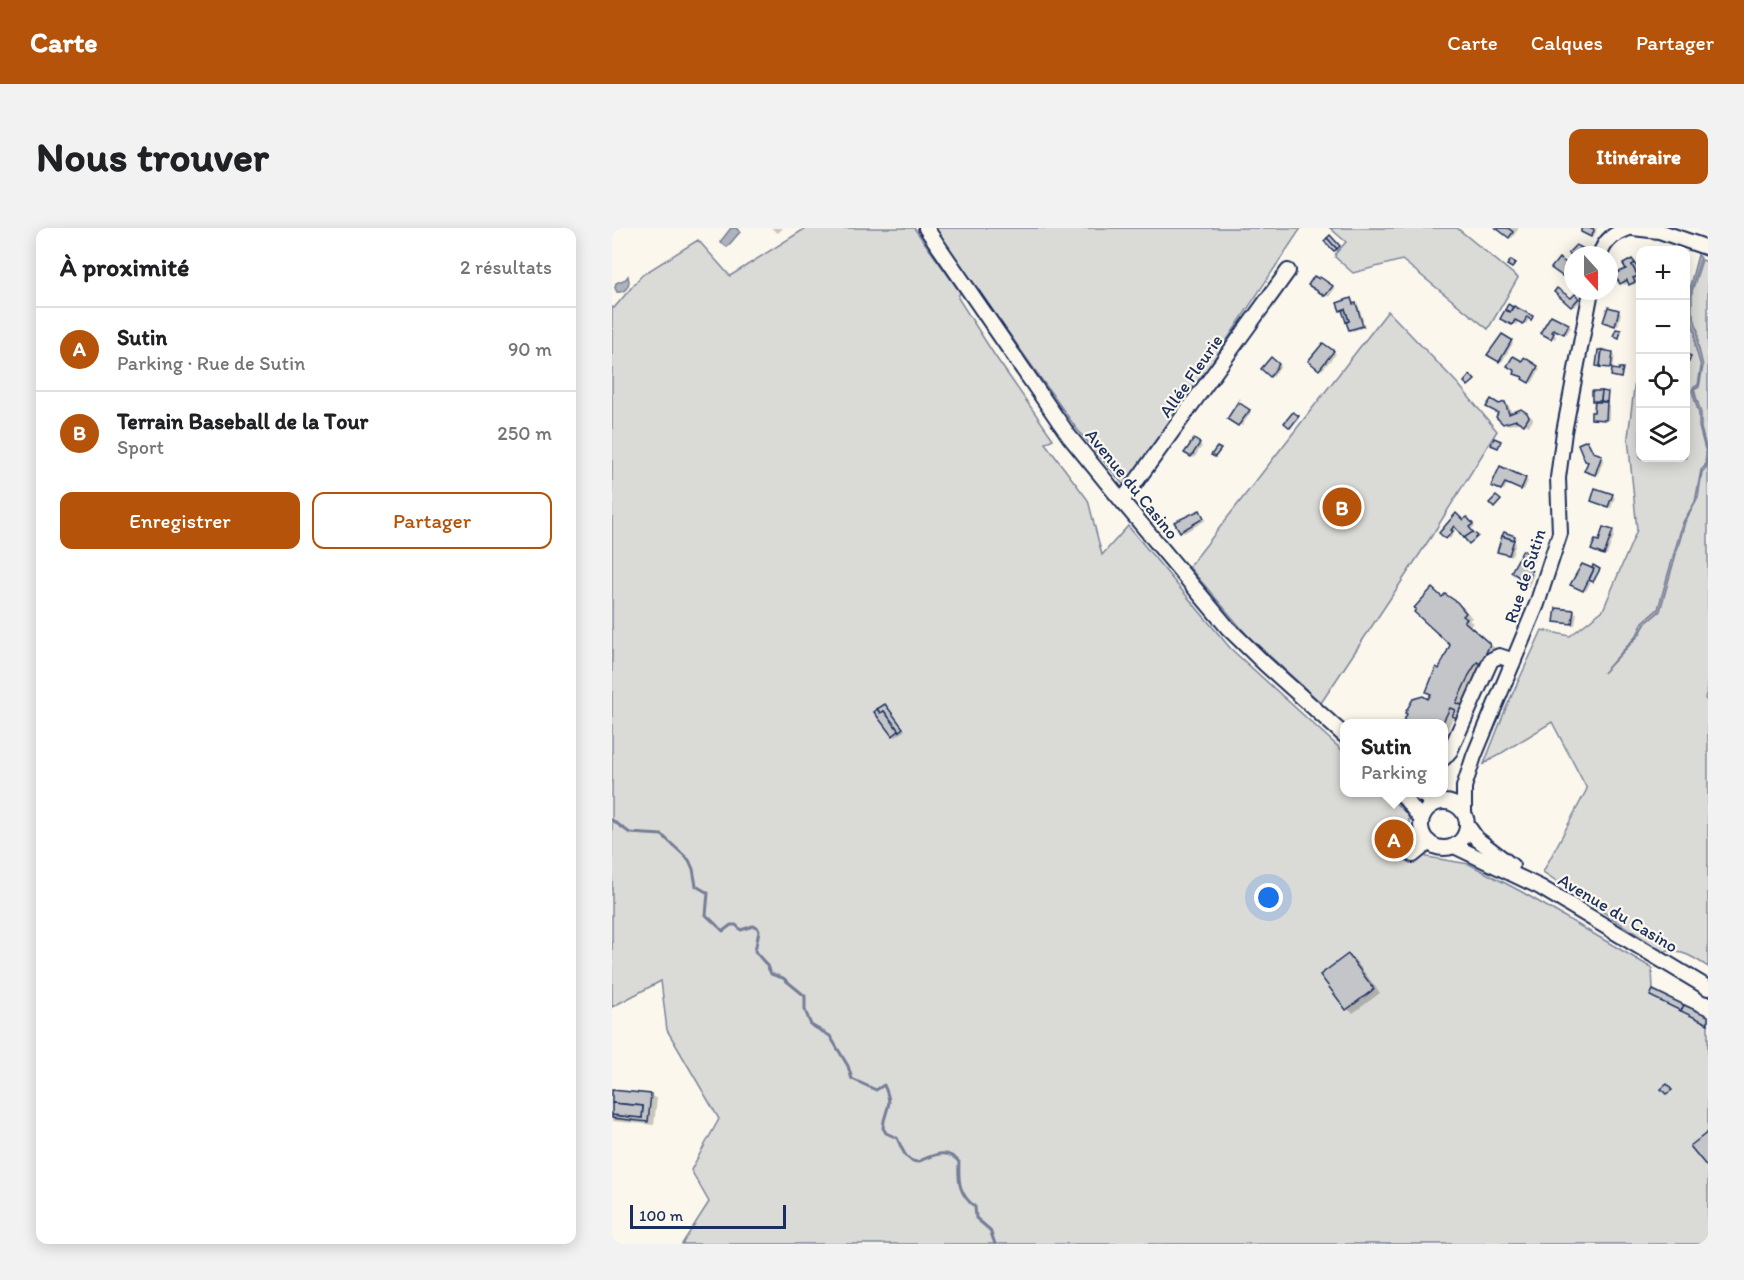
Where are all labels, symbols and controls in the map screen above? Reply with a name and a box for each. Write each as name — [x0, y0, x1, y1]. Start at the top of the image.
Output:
text: Carte — [30, 25, 97, 59]
text: Carte — [1447, 30, 1498, 55]
text: Calques — [1531, 30, 1603, 55]
text: Partager — [1636, 30, 1714, 55]
button: Itinéraire — [1569, 129, 1708, 184]
text: Nous trouver — [36, 131, 269, 182]
north arrow — [1564, 246, 1618, 300]
map controls — [1636, 246, 1690, 462]
button: + — [1636, 246, 1690, 300]
text: À proximité — [60, 251, 189, 283]
text: 2 résultats — [460, 255, 552, 279]
button: − — [1636, 300, 1690, 354]
text: Sutin — [117, 324, 167, 351]
street label: Allée Fleurie — [1154, 330, 1228, 422]
text: A — [73, 337, 86, 361]
text: 90 m — [508, 337, 552, 361]
text: Parking · Rue de Sutin — [117, 351, 305, 375]
button: locate — [1636, 354, 1690, 408]
text: Terrain Baseball de la Tour — [117, 408, 368, 435]
button: layers — [1636, 408, 1690, 462]
text: B — [73, 421, 86, 445]
text: 250 m — [497, 421, 552, 445]
street label: Avenue du Casino — [1081, 424, 1183, 544]
text: Sport — [117, 435, 164, 459]
pin: B — [1322, 484, 1362, 530]
button: Enregistrer — [60, 492, 300, 549]
button: Partager — [312, 492, 552, 549]
street label: Rue de Sutin — [1499, 526, 1551, 626]
popup — [1340, 719, 1448, 797]
text: Sutin — [1361, 733, 1411, 760]
text: Parking — [1361, 760, 1427, 784]
pin: A — [1374, 816, 1414, 862]
street label: Avenue du Casino — [1554, 869, 1682, 957]
your location — [1254, 883, 1283, 912]
scale bar — [630, 1202, 786, 1230]
text: 100 m — [639, 1206, 683, 1225]

